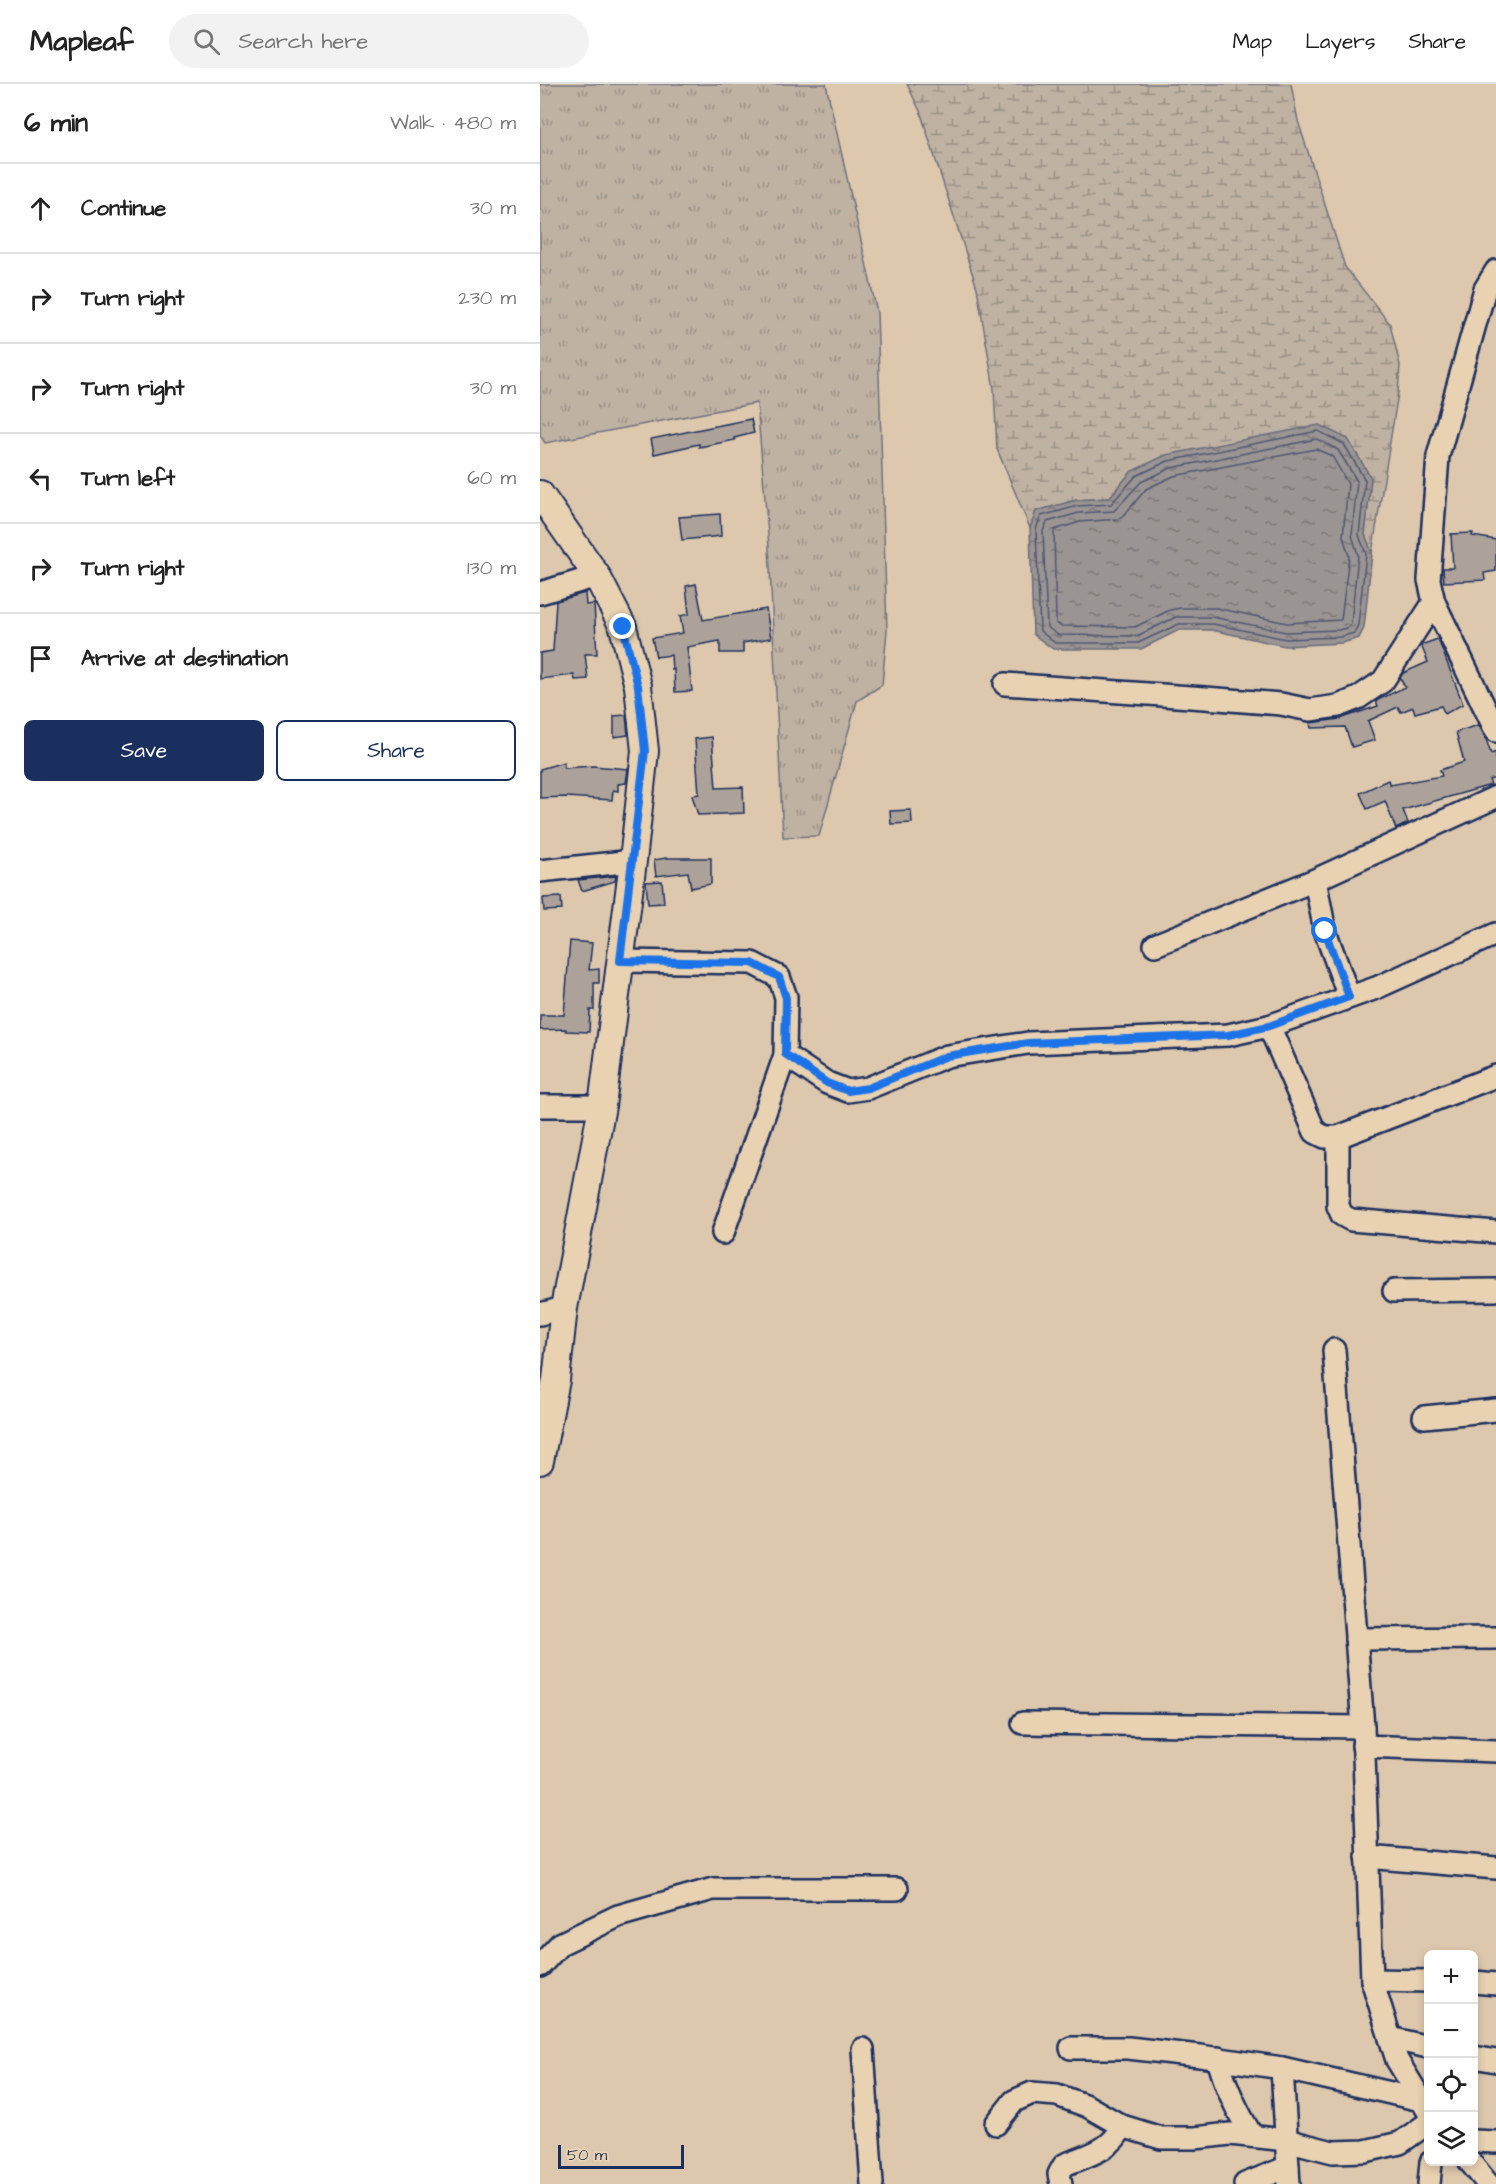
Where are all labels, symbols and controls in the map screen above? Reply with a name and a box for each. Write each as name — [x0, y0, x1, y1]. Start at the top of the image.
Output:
search box — [169, 14, 589, 68]
text: Mapleaf — [30, 22, 133, 61]
icon: search — [190, 25, 223, 58]
text: Search here — [238, 26, 368, 57]
text: Map — [1232, 27, 1272, 56]
text: Layers — [1305, 27, 1375, 56]
text: Share — [1408, 27, 1466, 56]
text: 6 min — [24, 105, 88, 141]
text: Walk · 480 m — [390, 109, 516, 137]
icon: ahead — [24, 192, 57, 225]
text: Continue — [81, 193, 166, 224]
text: 30 m — [470, 194, 516, 222]
icon: right — [24, 282, 57, 315]
text: Turn right — [81, 283, 184, 314]
text: 230 m — [458, 284, 516, 312]
icon: right — [24, 372, 57, 405]
text: Turn right — [81, 373, 184, 404]
text: 30 m — [470, 374, 516, 402]
icon: left — [24, 462, 57, 495]
text: Turn left — [81, 463, 175, 494]
text: 60 m — [467, 464, 516, 492]
icon: right — [24, 552, 57, 585]
text: Turn right — [81, 553, 184, 584]
text: 130 m — [467, 554, 516, 582]
route end — [609, 613, 635, 639]
icon: arrive — [24, 642, 57, 675]
text: Arrive at destination — [81, 643, 288, 674]
button: Save — [24, 720, 264, 781]
button: Share — [276, 720, 516, 781]
route start — [1311, 917, 1337, 943]
map controls — [1424, 1950, 1478, 2166]
button: + — [1424, 1950, 1478, 2004]
button: − — [1424, 2004, 1478, 2058]
button: locate — [1424, 2058, 1478, 2112]
button: layers — [1424, 2112, 1478, 2166]
scale bar — [558, 2142, 684, 2170]
text: 50 m — [567, 2144, 607, 2166]

